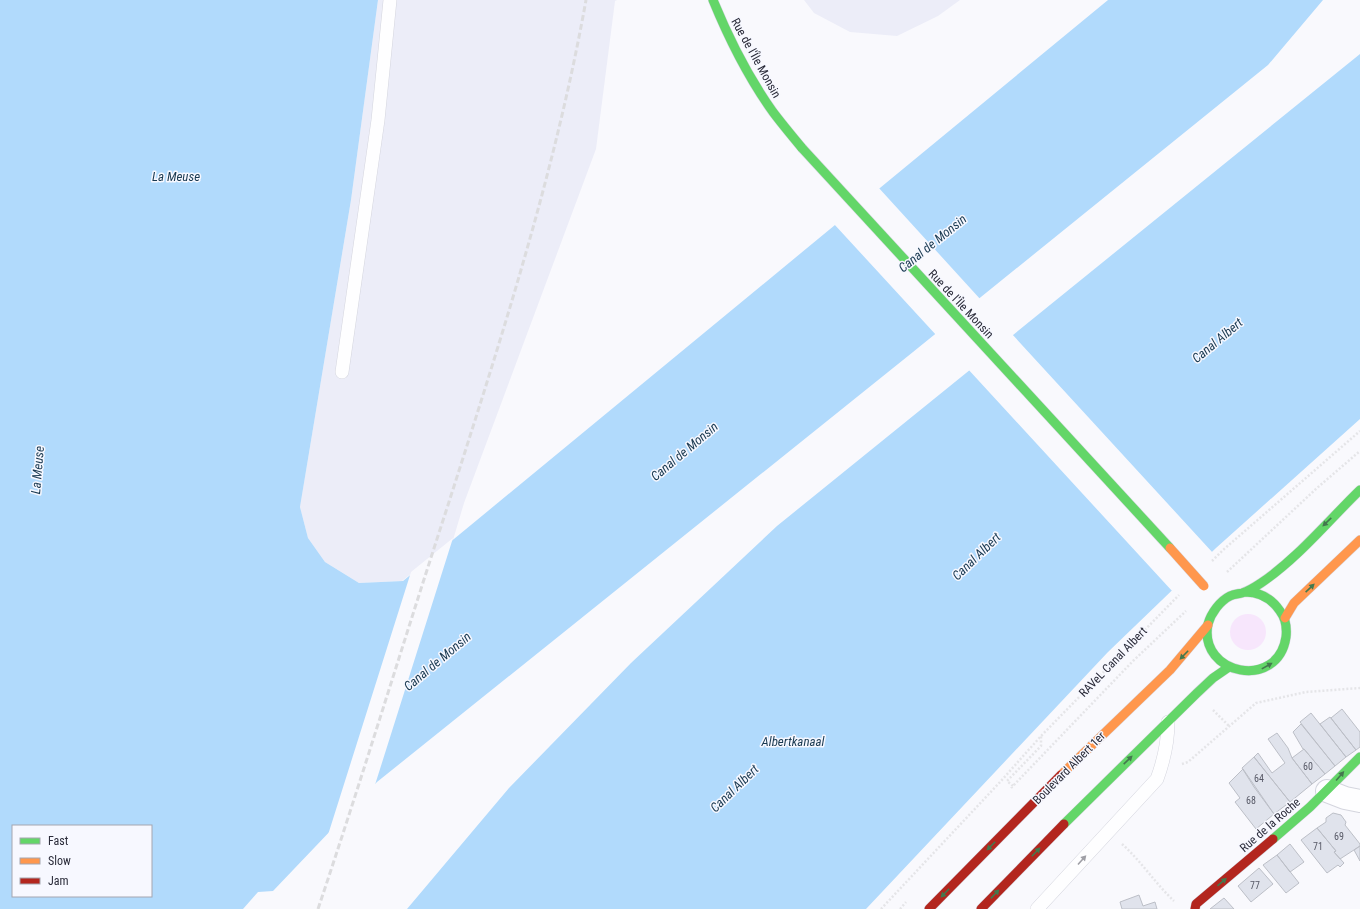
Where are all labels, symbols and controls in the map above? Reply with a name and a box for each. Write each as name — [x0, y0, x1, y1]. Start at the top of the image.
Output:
street label: Rue de l'Île Monsin — [728, 15, 785, 100]
water label: La Meuse — [152, 169, 200, 184]
water label: Canal de Monsin — [895, 211, 969, 275]
street label: Rue de l'Île Monsin — [926, 266, 997, 341]
water label: Canal Albert — [1189, 315, 1246, 366]
water label: Canal de Monsin — [648, 419, 721, 484]
water label: La Meuse — [28, 445, 47, 495]
one-way arrow — [1322, 517, 1332, 527]
water label: Canal Albert — [949, 529, 1004, 583]
one-way arrow — [1305, 584, 1314, 593]
street label: RAVeL Canal Albert — [1076, 624, 1150, 700]
water label: Canal de Monsin — [401, 629, 474, 694]
one-way arrow — [1179, 650, 1188, 660]
one-way arrow — [1261, 662, 1273, 669]
street label: Boulevard Albert 1er — [1030, 729, 1108, 807]
water label: Albertkanaal — [760, 734, 826, 749]
one-way arrow — [1123, 755, 1133, 765]
water label: Canal Albert — [707, 761, 762, 815]
house number: 60 — [1303, 761, 1313, 772]
one-way arrow — [1335, 771, 1344, 782]
house number: 64 — [1254, 773, 1264, 784]
street label: Rue de la Roche — [1237, 795, 1303, 855]
house number: 68 — [1246, 795, 1256, 806]
legend — [12, 825, 152, 897]
house number: 69 — [1334, 831, 1344, 842]
text: Fast — [48, 834, 69, 848]
one-way arrow — [986, 841, 996, 851]
house number: 71 — [1313, 841, 1323, 852]
one-way arrow — [1031, 847, 1041, 857]
text: Slow — [48, 854, 71, 868]
one-way arrow — [1078, 854, 1087, 865]
text: Jam — [48, 874, 69, 888]
one-way arrow — [1217, 878, 1228, 887]
house number: 77 — [1250, 880, 1260, 891]
one-way arrow — [940, 888, 950, 898]
one-way arrow — [990, 889, 999, 899]

